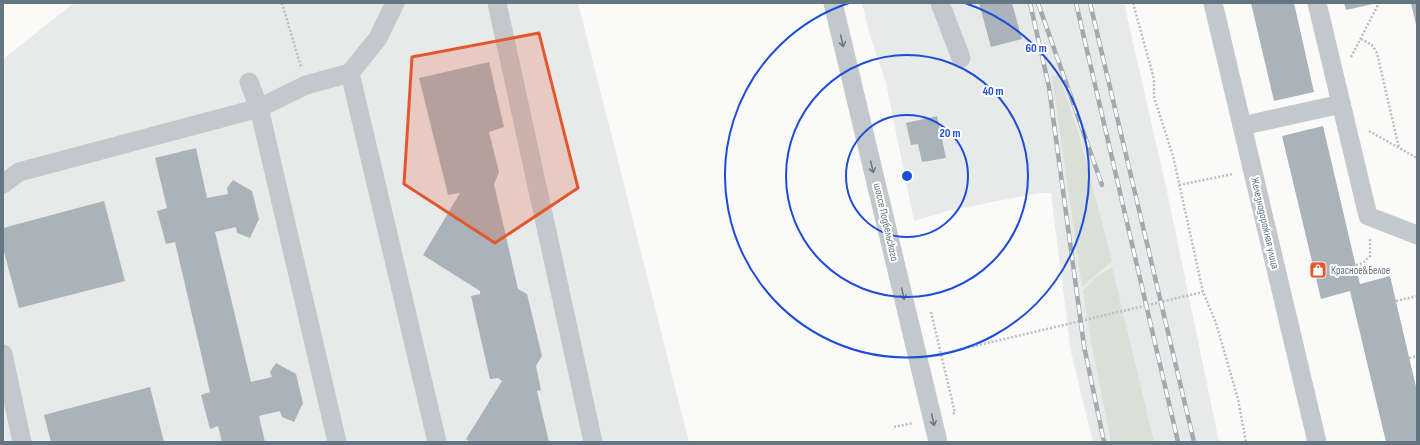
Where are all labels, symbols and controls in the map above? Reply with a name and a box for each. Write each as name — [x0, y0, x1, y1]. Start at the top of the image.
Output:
one-way arrow — [839, 34, 847, 47]
text: 60 m — [1025, 41, 1047, 56]
text: 40 m — [982, 84, 1004, 99]
text: 20 m — [940, 126, 960, 141]
one-way arrow — [869, 161, 877, 174]
centre of rings — [900, 169, 914, 183]
street label: Железнодорожная улица — [1248, 176, 1282, 270]
street label: шоссе Подбельского — [871, 182, 901, 263]
shop icon: Красное&Белое — [1308, 260, 1328, 280]
place label: Красное&Белое — [1331, 264, 1390, 277]
one-way arrow — [899, 287, 907, 300]
one-way arrow — [930, 413, 937, 426]

